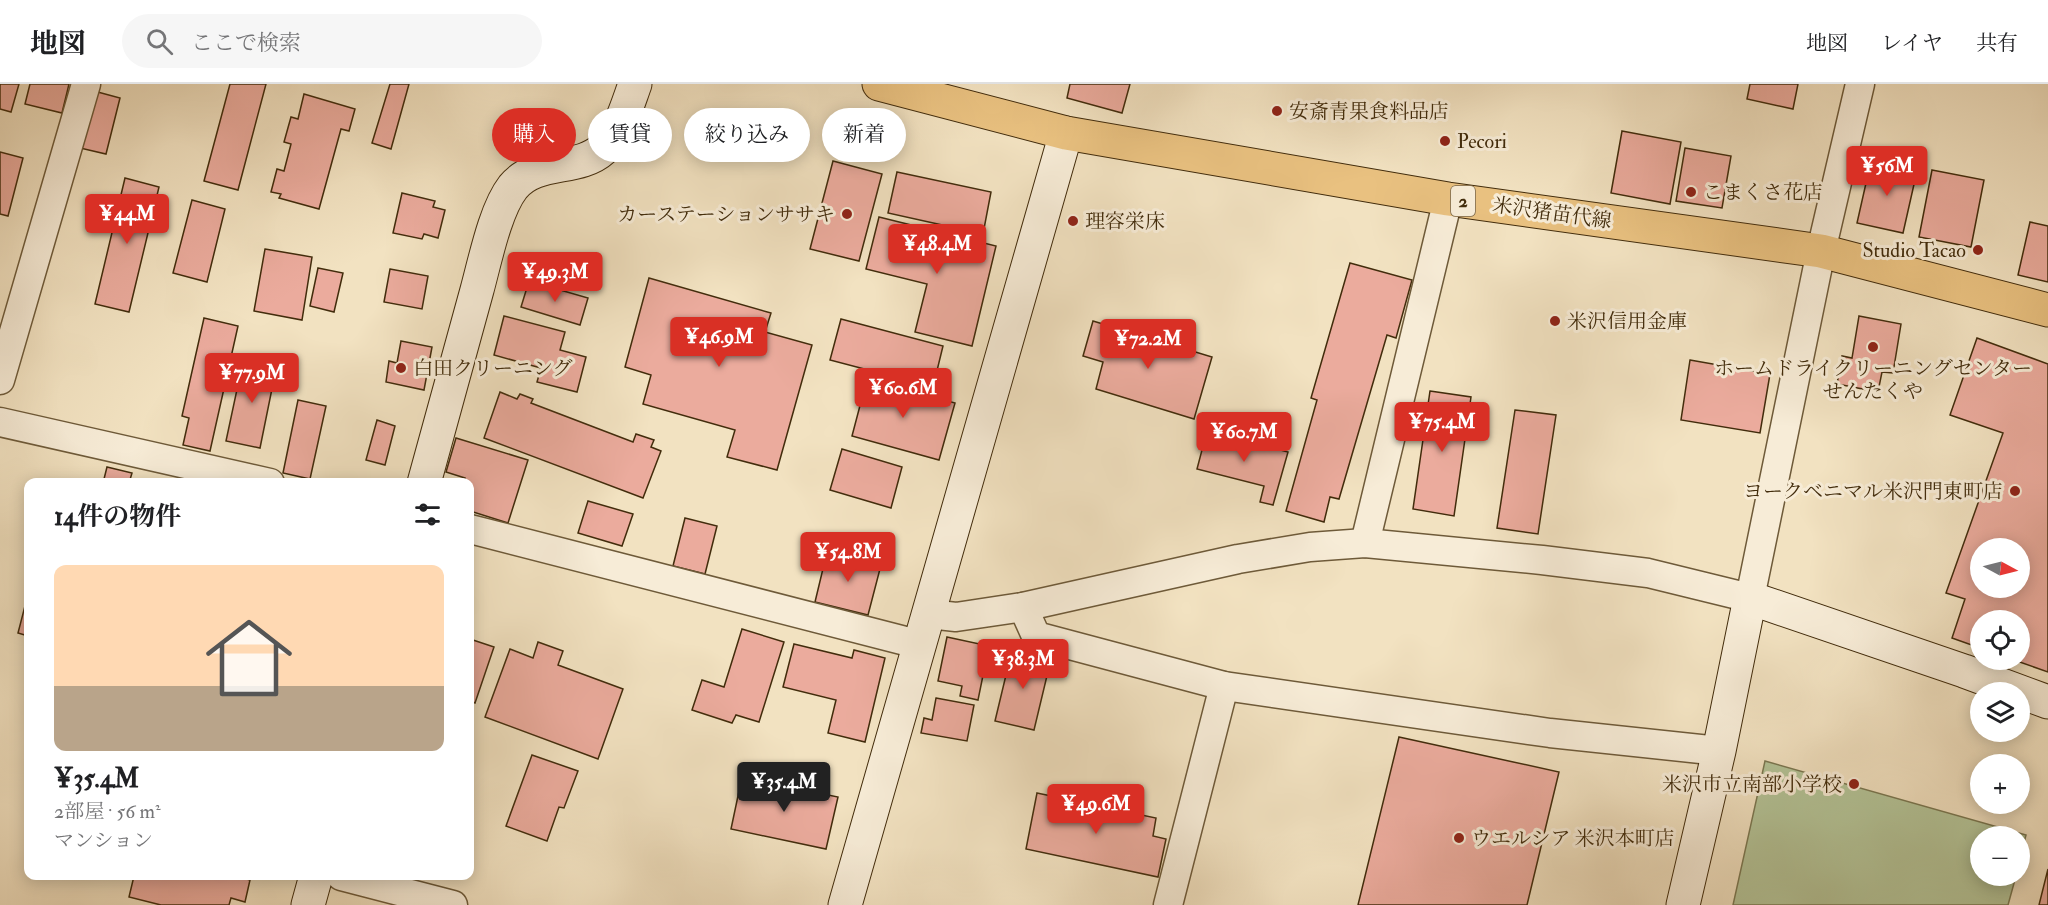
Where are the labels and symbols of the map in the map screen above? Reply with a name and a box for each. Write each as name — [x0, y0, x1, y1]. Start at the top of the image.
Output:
place label: 安斎青果食料品店 — [1289, 99, 1449, 124]
marker: 安斎青果食料品店 — [1270, 104, 1284, 118]
place label: Pecori — [1457, 129, 1507, 154]
marker: Pecori — [1438, 134, 1452, 148]
pin: ¥56M — [1851, 146, 1923, 197]
place label: こまくさ花店 — [1703, 180, 1823, 205]
marker: こまくさ花店 — [1684, 185, 1698, 199]
road number: 2 — [1451, 186, 1475, 216]
street label: 米沢猪苗代線 — [1491, 192, 1613, 234]
pin: ¥44M — [91, 194, 163, 245]
place label: カーステーションササキ — [617, 202, 835, 227]
marker: カーステーションササキ — [840, 207, 854, 221]
place label: 理容栄床 — [1085, 209, 1165, 234]
marker: 理容栄床 — [1066, 214, 1080, 228]
pin: ¥48.4M — [888, 224, 986, 275]
place label: Studio Tacao — [1862, 238, 1966, 263]
marker: Studio Tacao — [1971, 243, 1985, 257]
pin: ¥49.3M — [506, 252, 604, 303]
place label: 米沢信用金庫 — [1567, 309, 1687, 334]
marker: 米沢信用金庫 — [1548, 314, 1562, 328]
pin: ¥46.9M — [670, 317, 768, 368]
pin: ¥72.2M — [1099, 319, 1197, 370]
marker: ホームドライクリーニングセンター せんたくや — [1866, 340, 1880, 354]
pin: ¥77.9M — [203, 353, 301, 404]
place label: 白田クリーニング — [413, 356, 573, 381]
place label: ホームドライクリーニングセンター せんたくや — [1714, 356, 2032, 404]
marker: 白田クリーニング — [394, 361, 408, 375]
pin: ¥60.6M — [854, 368, 952, 419]
pin: ¥75.4M — [1393, 402, 1491, 453]
pin: ¥60.7M — [1195, 412, 1293, 463]
place label: ヨークベニマル米沢門東町店 — [1743, 479, 2003, 504]
marker: ヨークベニマル米沢門東町店 — [2008, 484, 2022, 498]
pin: ¥54.8M — [799, 532, 897, 583]
north arrow — [1970, 538, 2030, 598]
pin: ¥38.3M — [974, 639, 1072, 690]
pin: ¥35.4M — [735, 762, 833, 813]
place label: 米沢市立南部小学校 — [1662, 772, 1842, 797]
marker: 米沢市立南部小学校 — [1847, 777, 1861, 791]
pin: ¥49.6M — [1047, 784, 1145, 835]
place label: ウエルシア 米沢本町店 — [1471, 826, 1675, 851]
marker: ウエルシア 米沢本町店 — [1452, 831, 1466, 845]

